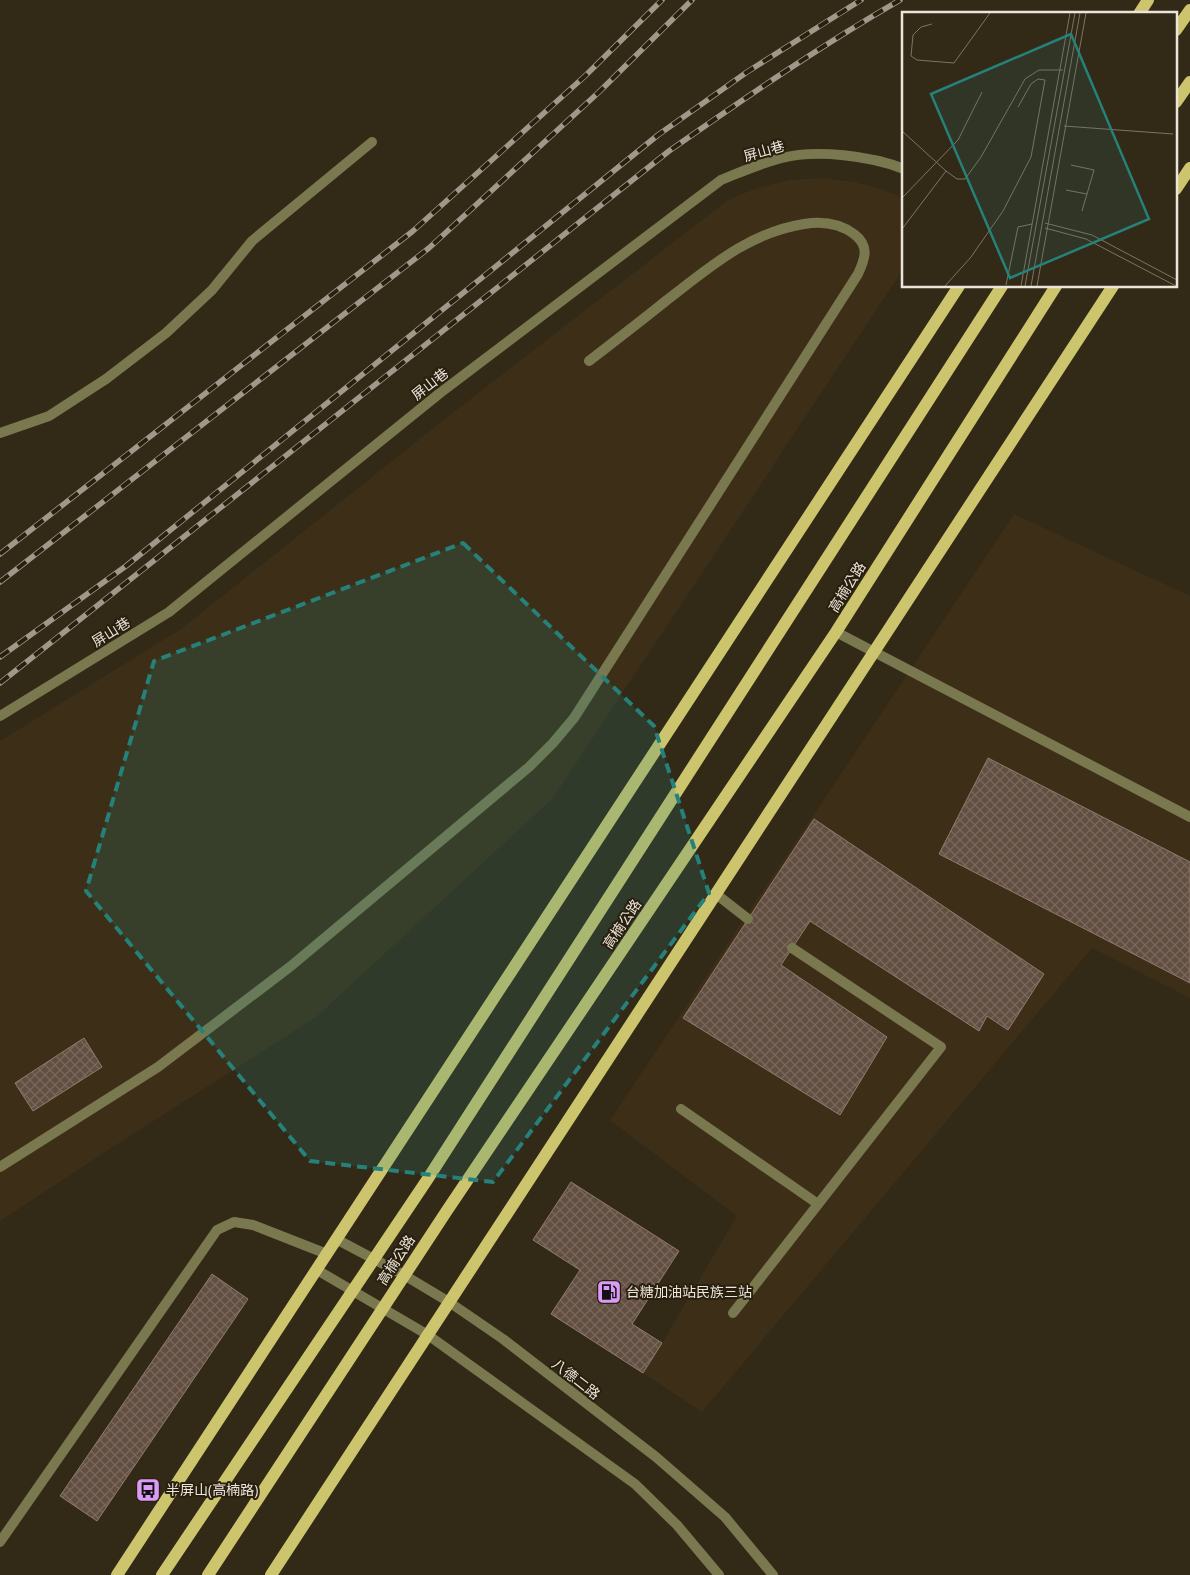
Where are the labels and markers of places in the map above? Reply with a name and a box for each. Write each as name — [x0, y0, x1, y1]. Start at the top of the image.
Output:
fuel station icon: 台糖加油站民族三站 — [596, 1279, 622, 1305]
place label: 台糖加油站民族三站 — [626, 1282, 752, 1301]
bus stop icon: 半屏山(高楠路) — [135, 1477, 161, 1503]
place label: 半屏山(高楠路) — [166, 1480, 258, 1499]

